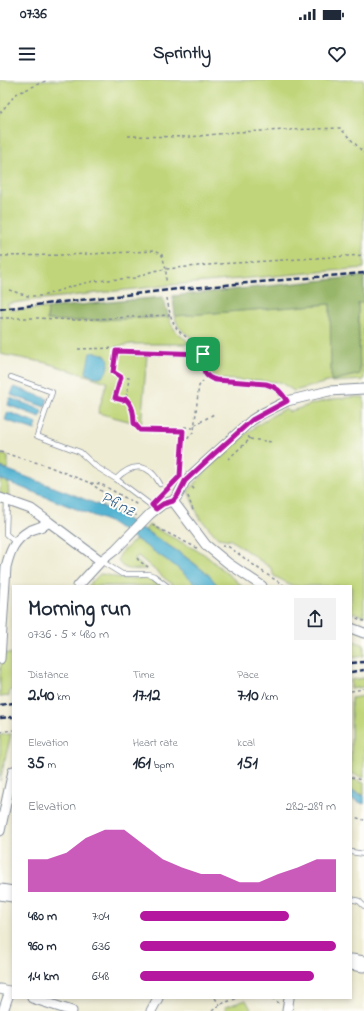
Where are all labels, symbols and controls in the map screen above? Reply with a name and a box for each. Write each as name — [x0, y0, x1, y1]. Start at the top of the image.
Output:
text: 07:36 — [20, 3, 47, 25]
text: Sprintly — [153, 41, 211, 67]
icon: menu — [16, 43, 38, 65]
icon: heart — [326, 43, 348, 65]
pin — [186, 337, 220, 371]
icon: arrive — [192, 343, 214, 365]
water label: Pfinz — [96, 485, 139, 524]
text: Morning run — [28, 594, 131, 626]
button: share — [294, 598, 336, 640]
text: 07:36 · 5 × 480 m — [28, 625, 109, 644]
text: Distance — [28, 667, 69, 683]
text: Time — [133, 667, 154, 683]
text: Pace — [237, 667, 259, 683]
text: 2.40 — [28, 683, 54, 708]
text: 17:12 — [133, 683, 160, 708]
text: 7:10 — [237, 683, 259, 708]
text: km — [54, 689, 70, 705]
text: /km — [259, 689, 278, 705]
text: Elevation — [28, 735, 68, 751]
text: Heart rate — [133, 735, 178, 751]
text: kcal — [237, 735, 255, 751]
text: 35 — [28, 751, 45, 776]
text: 161 — [133, 751, 151, 776]
text: 151 — [237, 751, 258, 776]
text: m — [45, 757, 56, 773]
text: bpm — [151, 757, 174, 773]
text: Elevation — [28, 797, 76, 816]
text: 282–289 m — [286, 797, 336, 816]
text: 480 m — [28, 907, 57, 926]
text: 7:04 — [92, 907, 109, 926]
text: 960 m — [28, 937, 57, 956]
text: 6:36 — [92, 937, 110, 956]
text: 1.4 km — [28, 967, 59, 986]
text: 6:48 — [92, 967, 109, 986]

